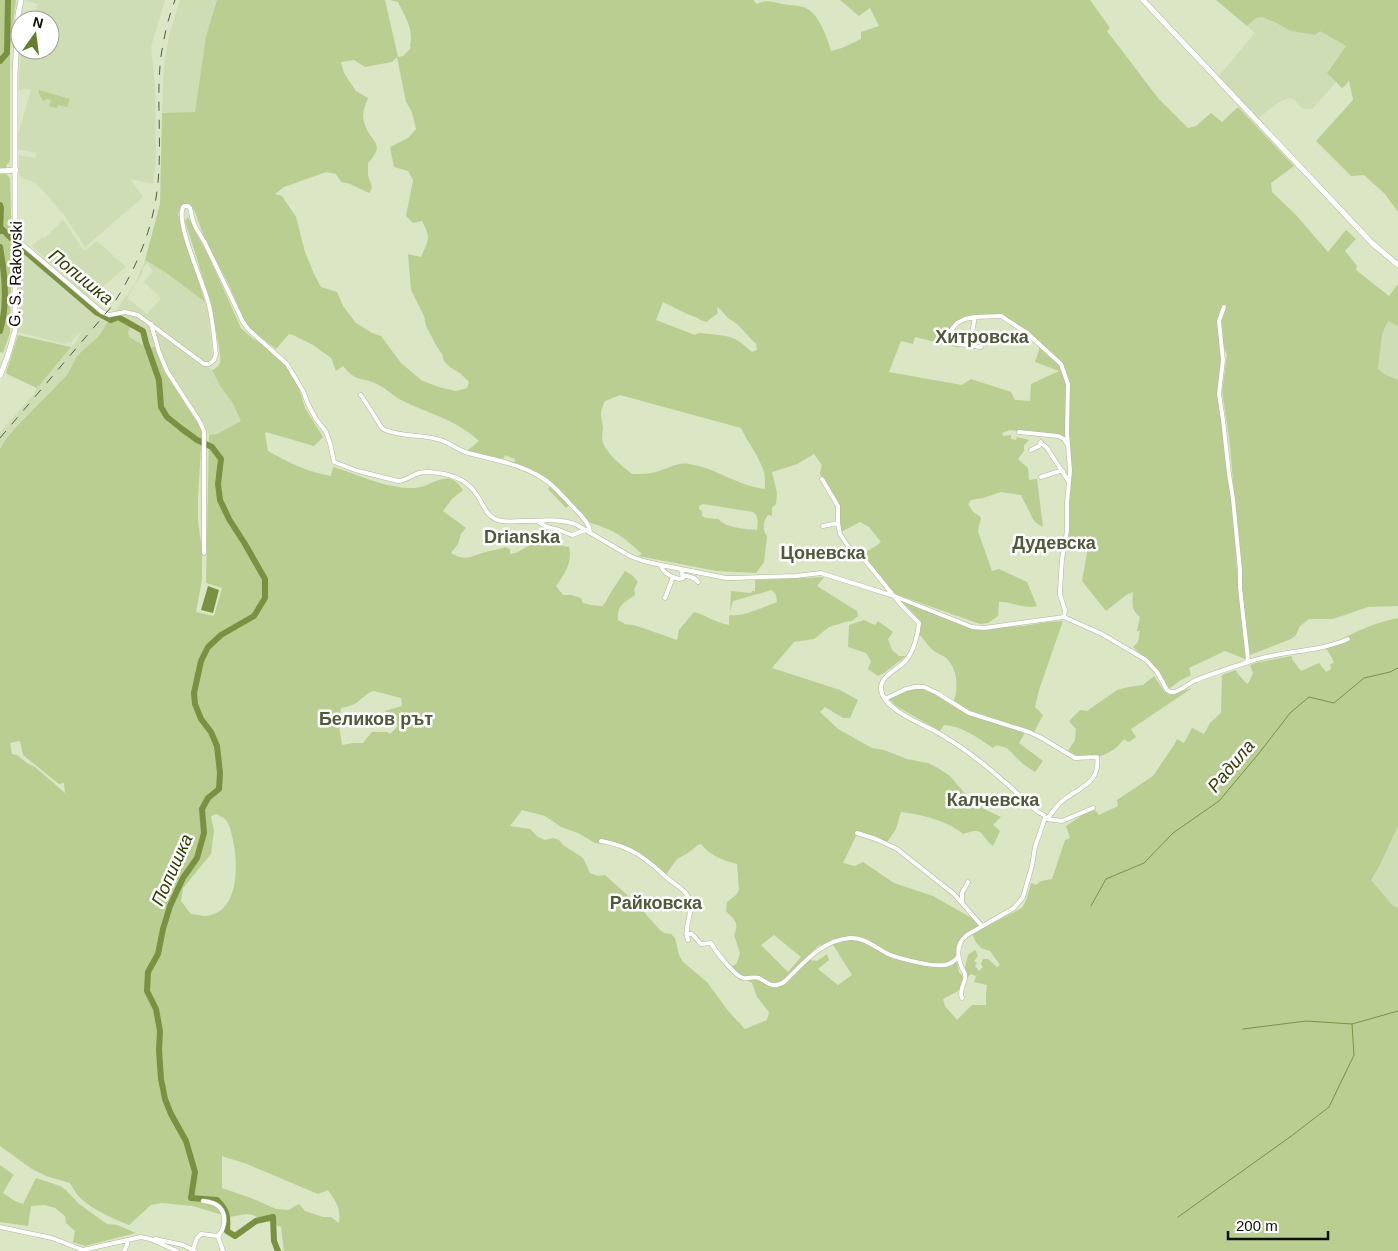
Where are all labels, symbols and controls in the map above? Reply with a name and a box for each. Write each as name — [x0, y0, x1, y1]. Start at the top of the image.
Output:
north arrow — [10, 10, 60, 60]
text: N — [31, 13, 45, 31]
street label: G. S. Rakovski — [6, 221, 25, 327]
water label: Попишка — [45, 245, 117, 309]
district label: Хитровска — [935, 327, 1030, 347]
district label: Drianska — [484, 527, 561, 547]
district label: Дудевска — [1012, 533, 1097, 553]
district label: Цоневска — [781, 543, 866, 563]
district label: Беликов рът — [319, 709, 433, 729]
water label: Радила — [1203, 736, 1259, 796]
district label: Калчевска — [947, 790, 1040, 810]
water label: Попишка — [147, 831, 197, 909]
district label: Райковска — [610, 893, 703, 913]
scale bar — [1228, 1208, 1328, 1240]
text: 200 m — [1236, 1217, 1278, 1234]

